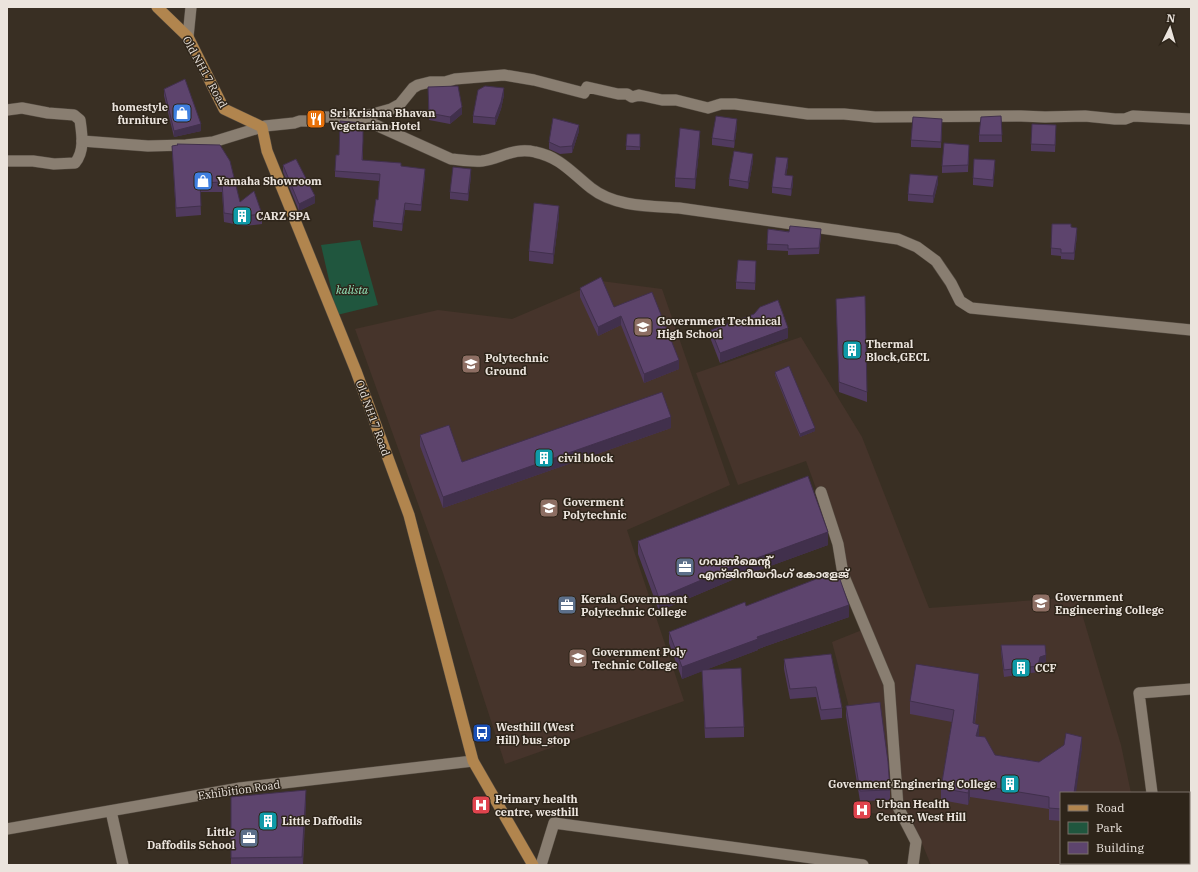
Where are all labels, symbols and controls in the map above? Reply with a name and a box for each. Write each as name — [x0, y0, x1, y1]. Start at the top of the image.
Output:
north arrow — [1150, 8, 1190, 48]
text: N — [1166, 11, 1176, 25]
street label: Old NH17 Road — [180, 34, 231, 110]
place label: homestyle furniture — [112, 100, 168, 127]
shop icon: homestyle furniture — [171, 102, 193, 124]
place label: Sri Krishna Bhavan Vegetarian Hotel — [330, 106, 435, 133]
restaurant icon: Sri Krishna Bhavan Vegetarian Hotel — [305, 108, 327, 130]
shop icon: Yamaha Showroom — [192, 170, 214, 192]
place label: Yamaha Showroom — [217, 174, 322, 188]
building icon: CARZ SPA — [231, 205, 253, 227]
place label: CARZ SPA — [256, 209, 310, 223]
park label: kalista — [336, 283, 368, 297]
place label: Government Technical High School — [657, 314, 781, 341]
school or university icon: Government Technical High School — [632, 316, 654, 338]
place label: Thermal Block,GECL — [866, 337, 930, 364]
building icon: Thermal Block,GECL — [841, 339, 863, 361]
place label: Polytechnic Ground — [485, 351, 549, 378]
school or university icon: Polytechnic Ground — [460, 353, 482, 375]
street label: Old NH17 Road — [353, 378, 393, 458]
building icon: civil block — [533, 447, 555, 469]
place label: civil block — [558, 451, 613, 465]
place label: Goverment Polytechnic — [563, 495, 627, 522]
school or university icon: Goverment Polytechnic — [538, 497, 560, 519]
place label: ഗവൺമെന്റ് എന്ജിനീയറിംഗ് കോളേജ് — [699, 554, 851, 581]
office icon: ഗവൺമെന്റ് എന്ജിനീയറിംഗ് കോളേജ് — [674, 556, 696, 578]
place label: Government Engineering College — [1055, 590, 1164, 617]
place label: Kerala Government Polytechnic College — [581, 592, 687, 619]
school or university icon: Government Engineering College — [1030, 592, 1052, 614]
office icon: Kerala Government Polytechnic College — [556, 594, 578, 616]
place label: Government Poly Technic College — [592, 645, 687, 672]
school or university icon: Government Poly Technic College — [567, 647, 589, 669]
building icon: CCF — [1010, 657, 1032, 679]
place label: CCF — [1035, 661, 1057, 675]
place label: Westhill (West Hill) bus_stop — [496, 720, 574, 747]
bus stop icon: Westhill (West Hill) bus_stop — [471, 722, 493, 744]
building icon: Govenment Enginering College — [999, 773, 1021, 795]
street label: Exhibition Road — [197, 777, 281, 803]
place label: Govenment Enginering College — [828, 777, 996, 791]
place label: Primary health centre, westhill — [495, 792, 579, 819]
legend — [1060, 792, 1190, 864]
hospital icon: Primary health centre, westhill — [470, 794, 492, 816]
place label: Urban Health Center, West Hill — [876, 797, 966, 824]
hospital icon: Urban Health Center, West Hill — [851, 799, 873, 821]
text: Road — [1096, 800, 1125, 815]
building icon: Little Daffodils — [257, 810, 279, 832]
place label: Little Daffodils — [282, 814, 363, 828]
text: Park — [1096, 820, 1122, 835]
place label: Little Daffodils School — [147, 825, 235, 852]
office icon: Little Daffodils School — [238, 827, 260, 849]
text: Building — [1096, 840, 1144, 855]

